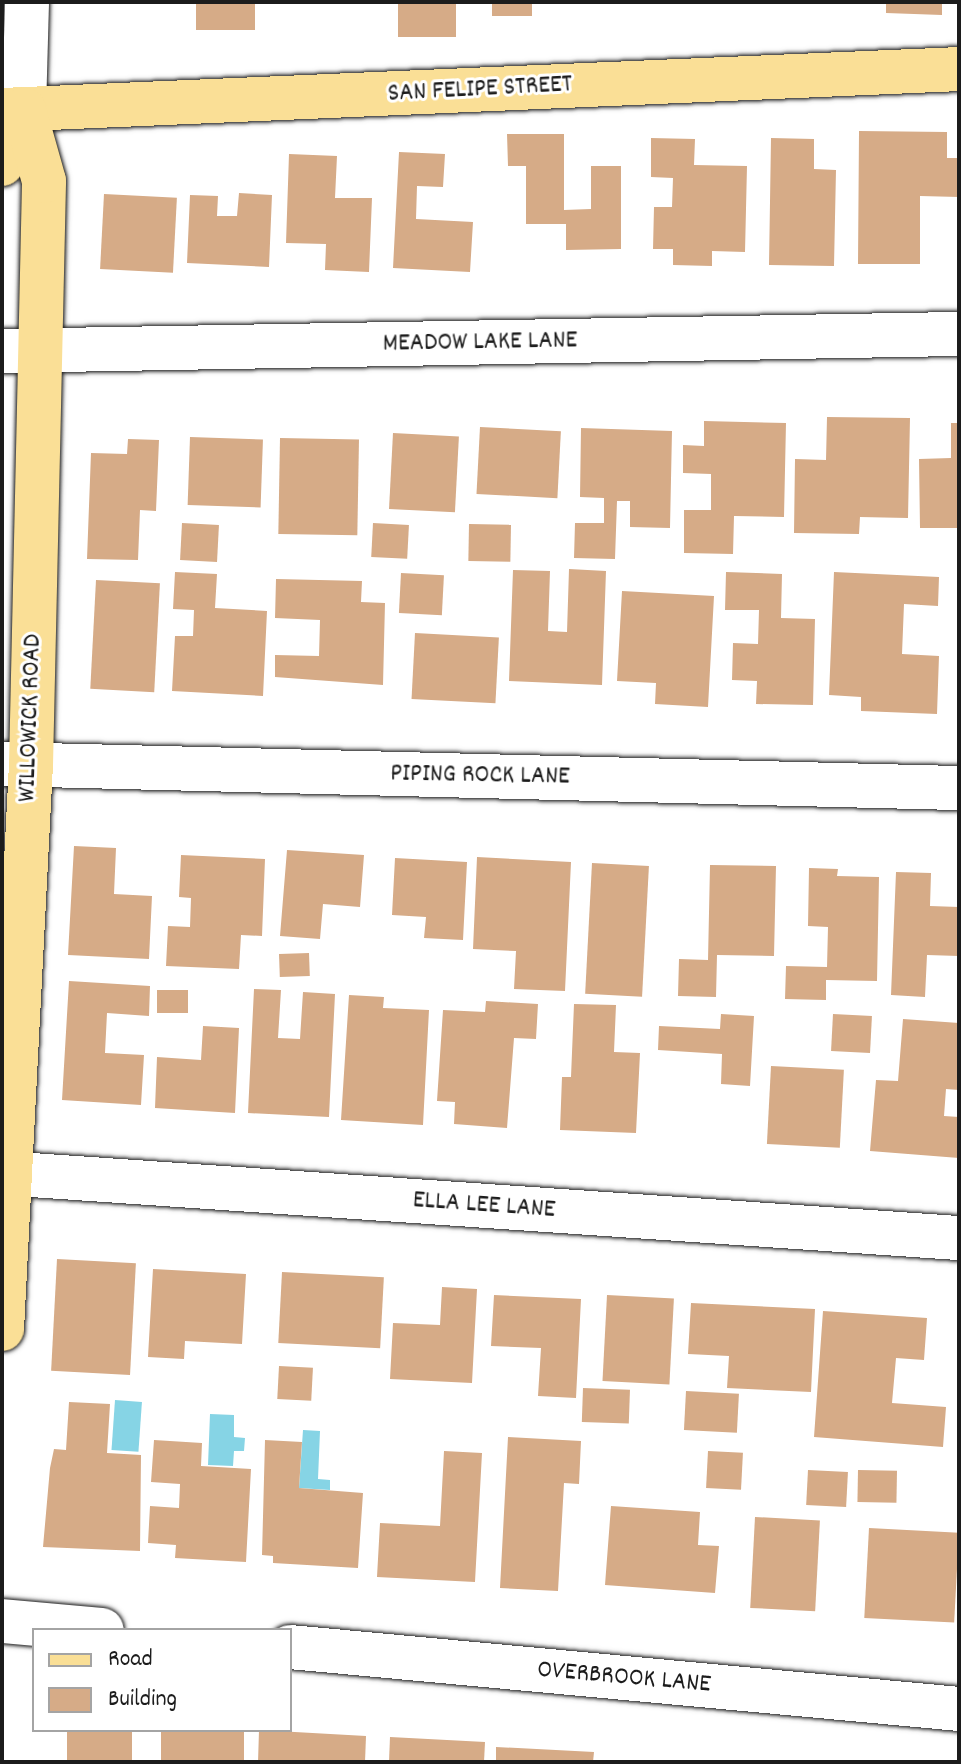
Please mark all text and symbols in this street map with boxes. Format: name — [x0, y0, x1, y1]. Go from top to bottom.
street label: SAN FELIPE STREET — [387, 70, 573, 110]
street label: MEADOW LAKE LANE — [382, 326, 578, 360]
street label: WILLOWICK ROAD — [12, 633, 50, 803]
street label: PIPING ROCK LANE — [390, 759, 570, 793]
street label: ELLA LEE LANE — [412, 1185, 556, 1227]
legend — [32, 1628, 292, 1732]
text: Road — [108, 1643, 153, 1677]
street label: OVERBROOK LANE — [536, 1655, 712, 1701]
text: Building — [108, 1683, 177, 1717]

